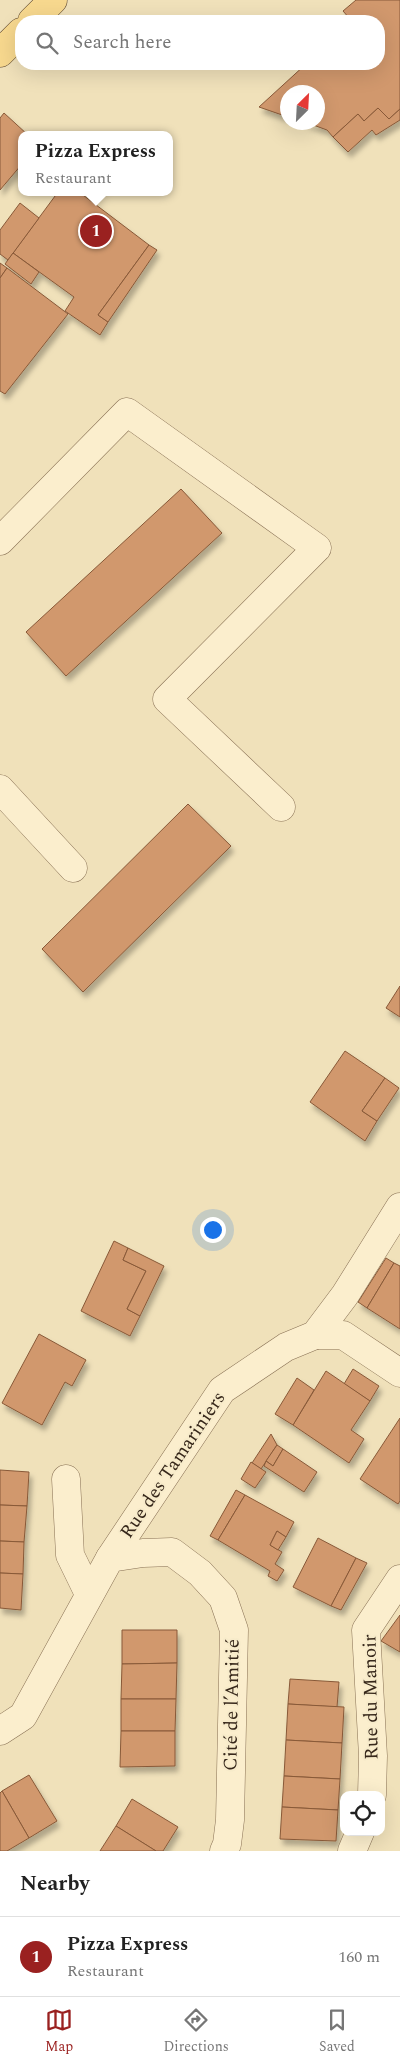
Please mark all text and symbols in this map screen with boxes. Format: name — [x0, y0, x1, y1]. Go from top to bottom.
search box — [15, 15, 385, 70]
text: Search here — [73, 28, 172, 57]
icon: search — [33, 29, 61, 57]
north arrow — [280, 85, 325, 130]
popup — [18, 131, 173, 196]
text: Pizza Express — [35, 137, 156, 166]
text: Restaurant — [35, 166, 112, 190]
pin: 1 — [80, 212, 112, 250]
your location — [200, 1217, 226, 1243]
street label: Rue des Tamariniers — [113, 1386, 233, 1544]
street label: Rue du Manoir — [355, 1634, 387, 1760]
street label: Cité de l’Amitié — [216, 1639, 248, 1771]
map controls — [340, 1791, 385, 1836]
button: locate — [340, 1791, 385, 1836]
text: Nearby — [20, 1868, 90, 1900]
text: Pizza Express — [67, 1930, 188, 1959]
text: 1 — [32, 1945, 40, 1969]
text: 160 m — [338, 1945, 380, 1969]
text: Restaurant — [67, 1959, 144, 1983]
tab: Map — [45, 2006, 73, 2057]
tab: Directions — [163, 2006, 229, 2057]
tab: Saved — [319, 2006, 355, 2057]

